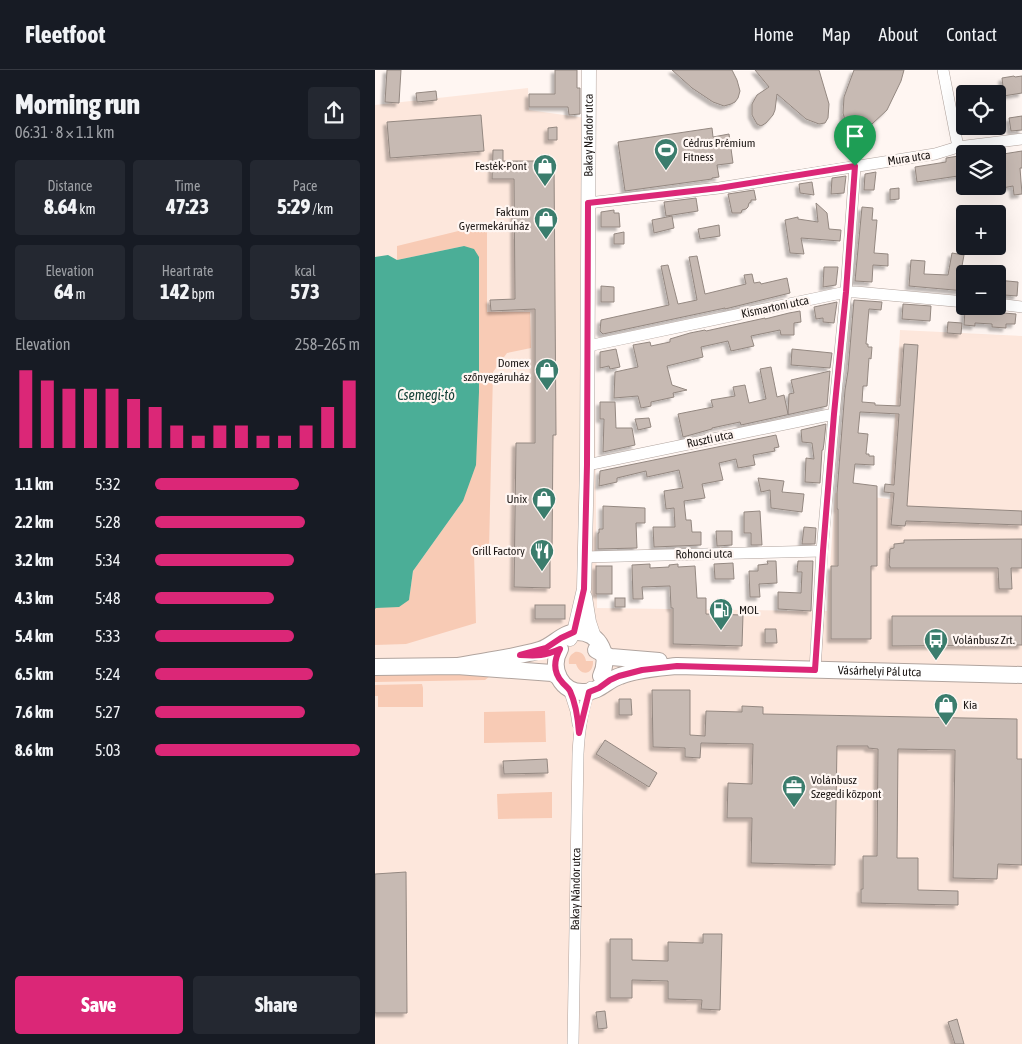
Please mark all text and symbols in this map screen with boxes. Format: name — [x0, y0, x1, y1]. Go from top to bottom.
text: Fleetfoot — [25, 21, 105, 48]
text: Home — [754, 24, 794, 45]
text: Map — [822, 24, 851, 45]
text: About — [879, 24, 918, 45]
text: Contact — [946, 24, 997, 45]
map controls — [956, 85, 1006, 315]
button: locate — [956, 85, 1006, 135]
button: share — [308, 87, 360, 139]
text: Morning run — [15, 88, 140, 120]
street label: Bakay Nándor utca — [581, 94, 596, 177]
pin — [834, 115, 876, 166]
icon: arrive — [841, 122, 869, 150]
text: 06:31 · 8 × 1.1 km — [15, 123, 115, 141]
place label: Cédrus Prémium Fitness — [683, 136, 755, 164]
sports icon: Cédrus Prémium Fitness — [653, 137, 679, 171]
button: layers — [956, 145, 1006, 195]
street label: Mura utca — [886, 148, 932, 168]
shop icon: Festék-Pont — [532, 153, 558, 187]
place label: Festék-Pont — [475, 159, 528, 173]
text: Distance — [47, 178, 92, 194]
text: Time — [175, 178, 200, 194]
text: Pace — [293, 178, 317, 194]
text: 8.64 — [44, 194, 77, 218]
text: 47:23 — [166, 194, 209, 218]
text: 5:29 — [277, 194, 310, 218]
text: km — [77, 201, 96, 217]
text: /km — [310, 201, 333, 217]
place label: Faktum Gyermekáruház — [459, 205, 530, 233]
button: + — [956, 205, 1006, 255]
shop icon: Faktum Gyermekáruház — [533, 206, 559, 240]
text: Elevation — [46, 263, 94, 279]
text: Heart rate — [162, 263, 213, 279]
text: kcal — [295, 263, 316, 279]
button: − — [956, 265, 1006, 315]
text: 64 — [54, 279, 74, 303]
text: 142 — [160, 279, 190, 303]
text: 573 — [290, 279, 320, 303]
text: m — [74, 286, 86, 302]
text: bpm — [190, 286, 215, 302]
street label: Kismartoni utca — [740, 293, 810, 321]
text: Elevation — [15, 335, 70, 353]
text: 258–265 m — [295, 335, 360, 353]
place label: Domex szőnyegáruház — [463, 356, 530, 384]
shop icon: Domex szőnyegáruház — [534, 357, 560, 391]
water label: Csemegi-tó — [397, 387, 455, 403]
street label: Ruszti utca — [685, 427, 735, 451]
text: 1.1 km — [15, 475, 54, 493]
text: 5:32 — [95, 475, 120, 493]
shop icon: Unix — [531, 486, 557, 520]
place label: Unix — [506, 492, 527, 506]
text: 2.2 km — [15, 513, 54, 531]
text: 5:28 — [95, 513, 120, 531]
restaurant icon: Grill Factory — [529, 538, 555, 572]
place label: Grill Factory — [472, 544, 525, 558]
street label: Rohonci utca — [675, 547, 733, 561]
text: 3.2 km — [15, 551, 54, 569]
text: 5:34 — [95, 551, 120, 569]
text: 4.3 km — [15, 589, 54, 607]
text: 5:48 — [95, 589, 120, 607]
fuel station icon: MOL — [708, 597, 734, 631]
place label: MOL — [739, 603, 759, 617]
text: 5.4 km — [15, 627, 54, 645]
text: 5:33 — [95, 627, 120, 645]
bus stop icon: Volánbusz Zrt. — [923, 627, 949, 661]
place label: Volánbusz Zrt. — [953, 633, 1015, 647]
street label: Vásárhelyi Pál utca — [838, 663, 922, 679]
text: 6.5 km — [15, 665, 54, 683]
text: 5:24 — [95, 665, 120, 683]
shop icon: Kia — [933, 692, 959, 726]
place label: Kia — [963, 698, 977, 712]
text: 7.6 km — [15, 703, 54, 721]
text: 5:27 — [95, 703, 120, 721]
text: 8.6 km — [15, 741, 54, 759]
text: 5:03 — [95, 741, 121, 759]
place label: Volánbusz Szegedi központ — [811, 773, 882, 801]
office icon: Volánbusz Szegedi központ — [781, 774, 807, 808]
street label: Bakay Nándor utca — [568, 847, 583, 931]
button: Save — [15, 976, 183, 1034]
button: Share — [193, 976, 360, 1034]

